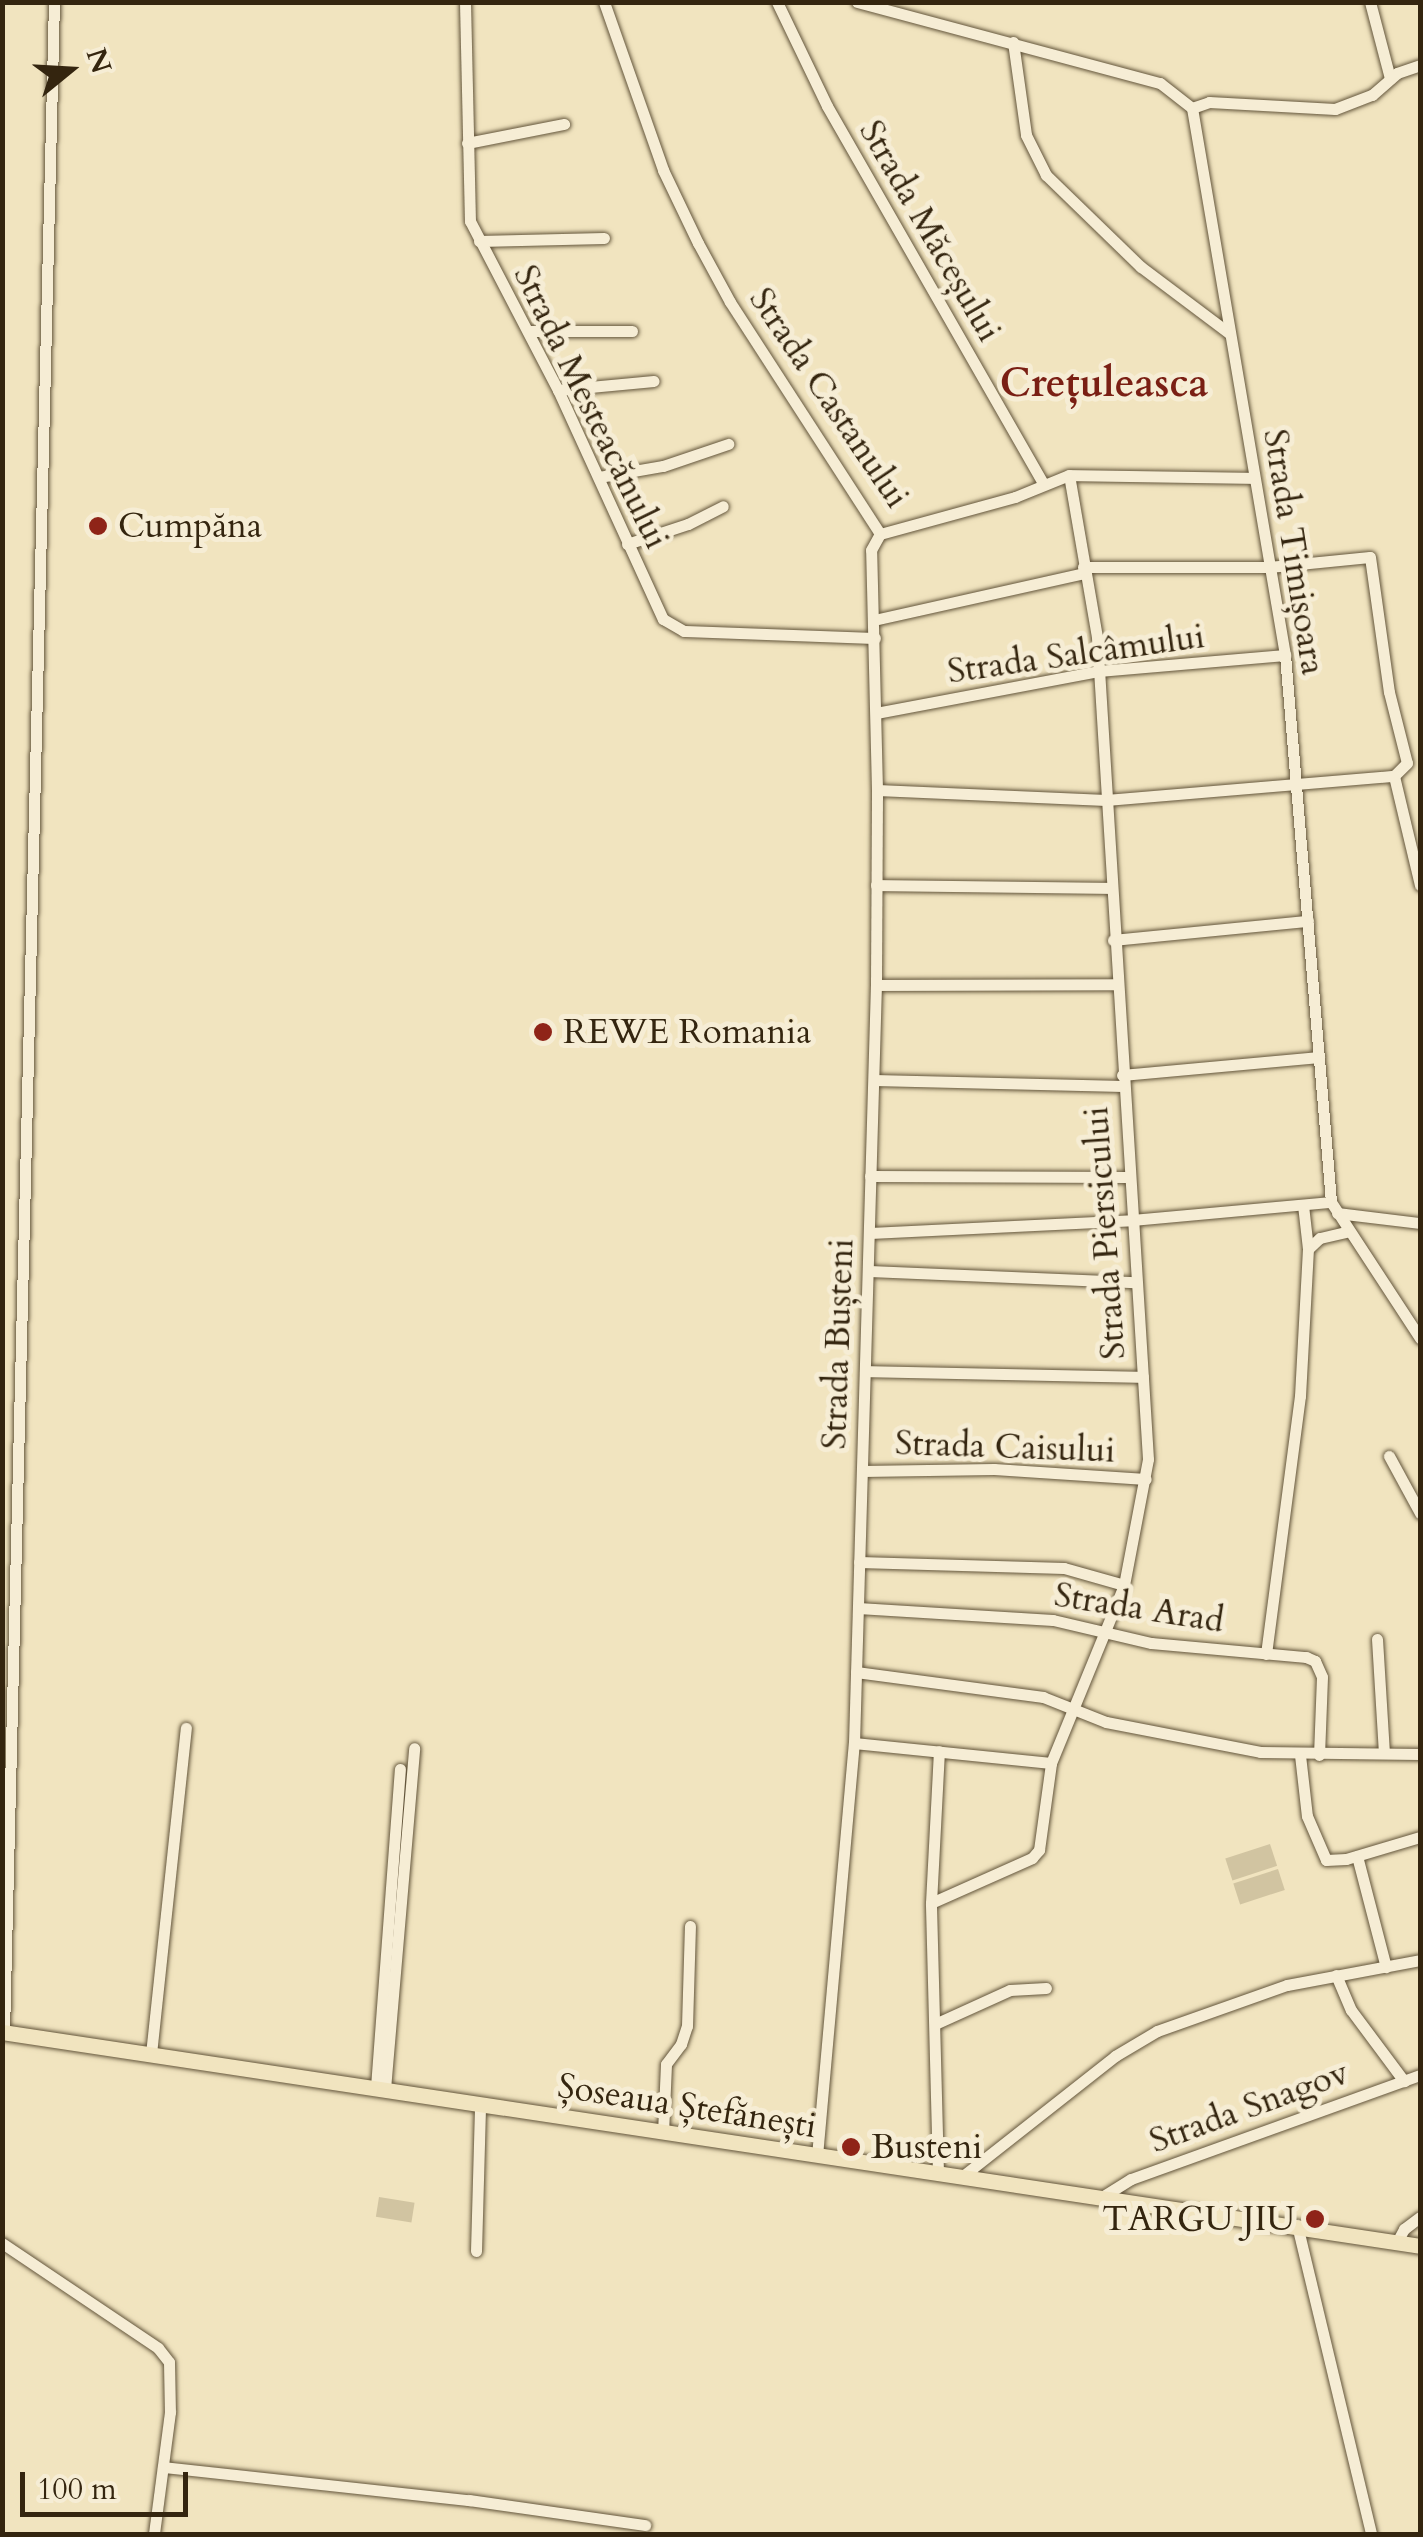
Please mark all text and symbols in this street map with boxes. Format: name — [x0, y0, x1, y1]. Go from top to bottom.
north arrow — [20, 20, 120, 120]
text: N — [77, 43, 120, 78]
street label: Strada Măceșului — [850, 113, 1010, 349]
street label: Strada Mesteacănului — [504, 258, 678, 556]
street label: Strada Castanului — [740, 280, 918, 516]
district label: Crețuleasca — [1000, 360, 1208, 408]
street label: Strada Timișoara — [1254, 426, 1334, 678]
place label: Cumpăna — [118, 505, 262, 547]
marker: Cumpăna — [87, 515, 109, 537]
street label: Strada Salcâmului — [945, 615, 1207, 693]
place label: REWE Romania — [563, 1011, 811, 1053]
marker: REWE Romania — [532, 1021, 554, 1043]
street label: Strada Piersicului — [1075, 1105, 1135, 1361]
street label: Strada Bușteni — [813, 1238, 863, 1450]
street label: Strada Caisului — [894, 1422, 1116, 1472]
street label: Strada Arad — [1051, 1574, 1227, 1642]
street label: Strada Snagov — [1144, 2052, 1354, 2162]
street label: Șoseaua Ștefănești — [555, 2065, 819, 2147]
place label: Busteni — [871, 2126, 982, 2168]
marker: Busteni — [840, 2136, 862, 2158]
place label: TARGU JIU — [1102, 2198, 1295, 2240]
marker: TARGU JIU — [1304, 2208, 1326, 2230]
scale bar — [25, 2452, 192, 2514]
text: 100 m — [37, 2469, 117, 2510]

